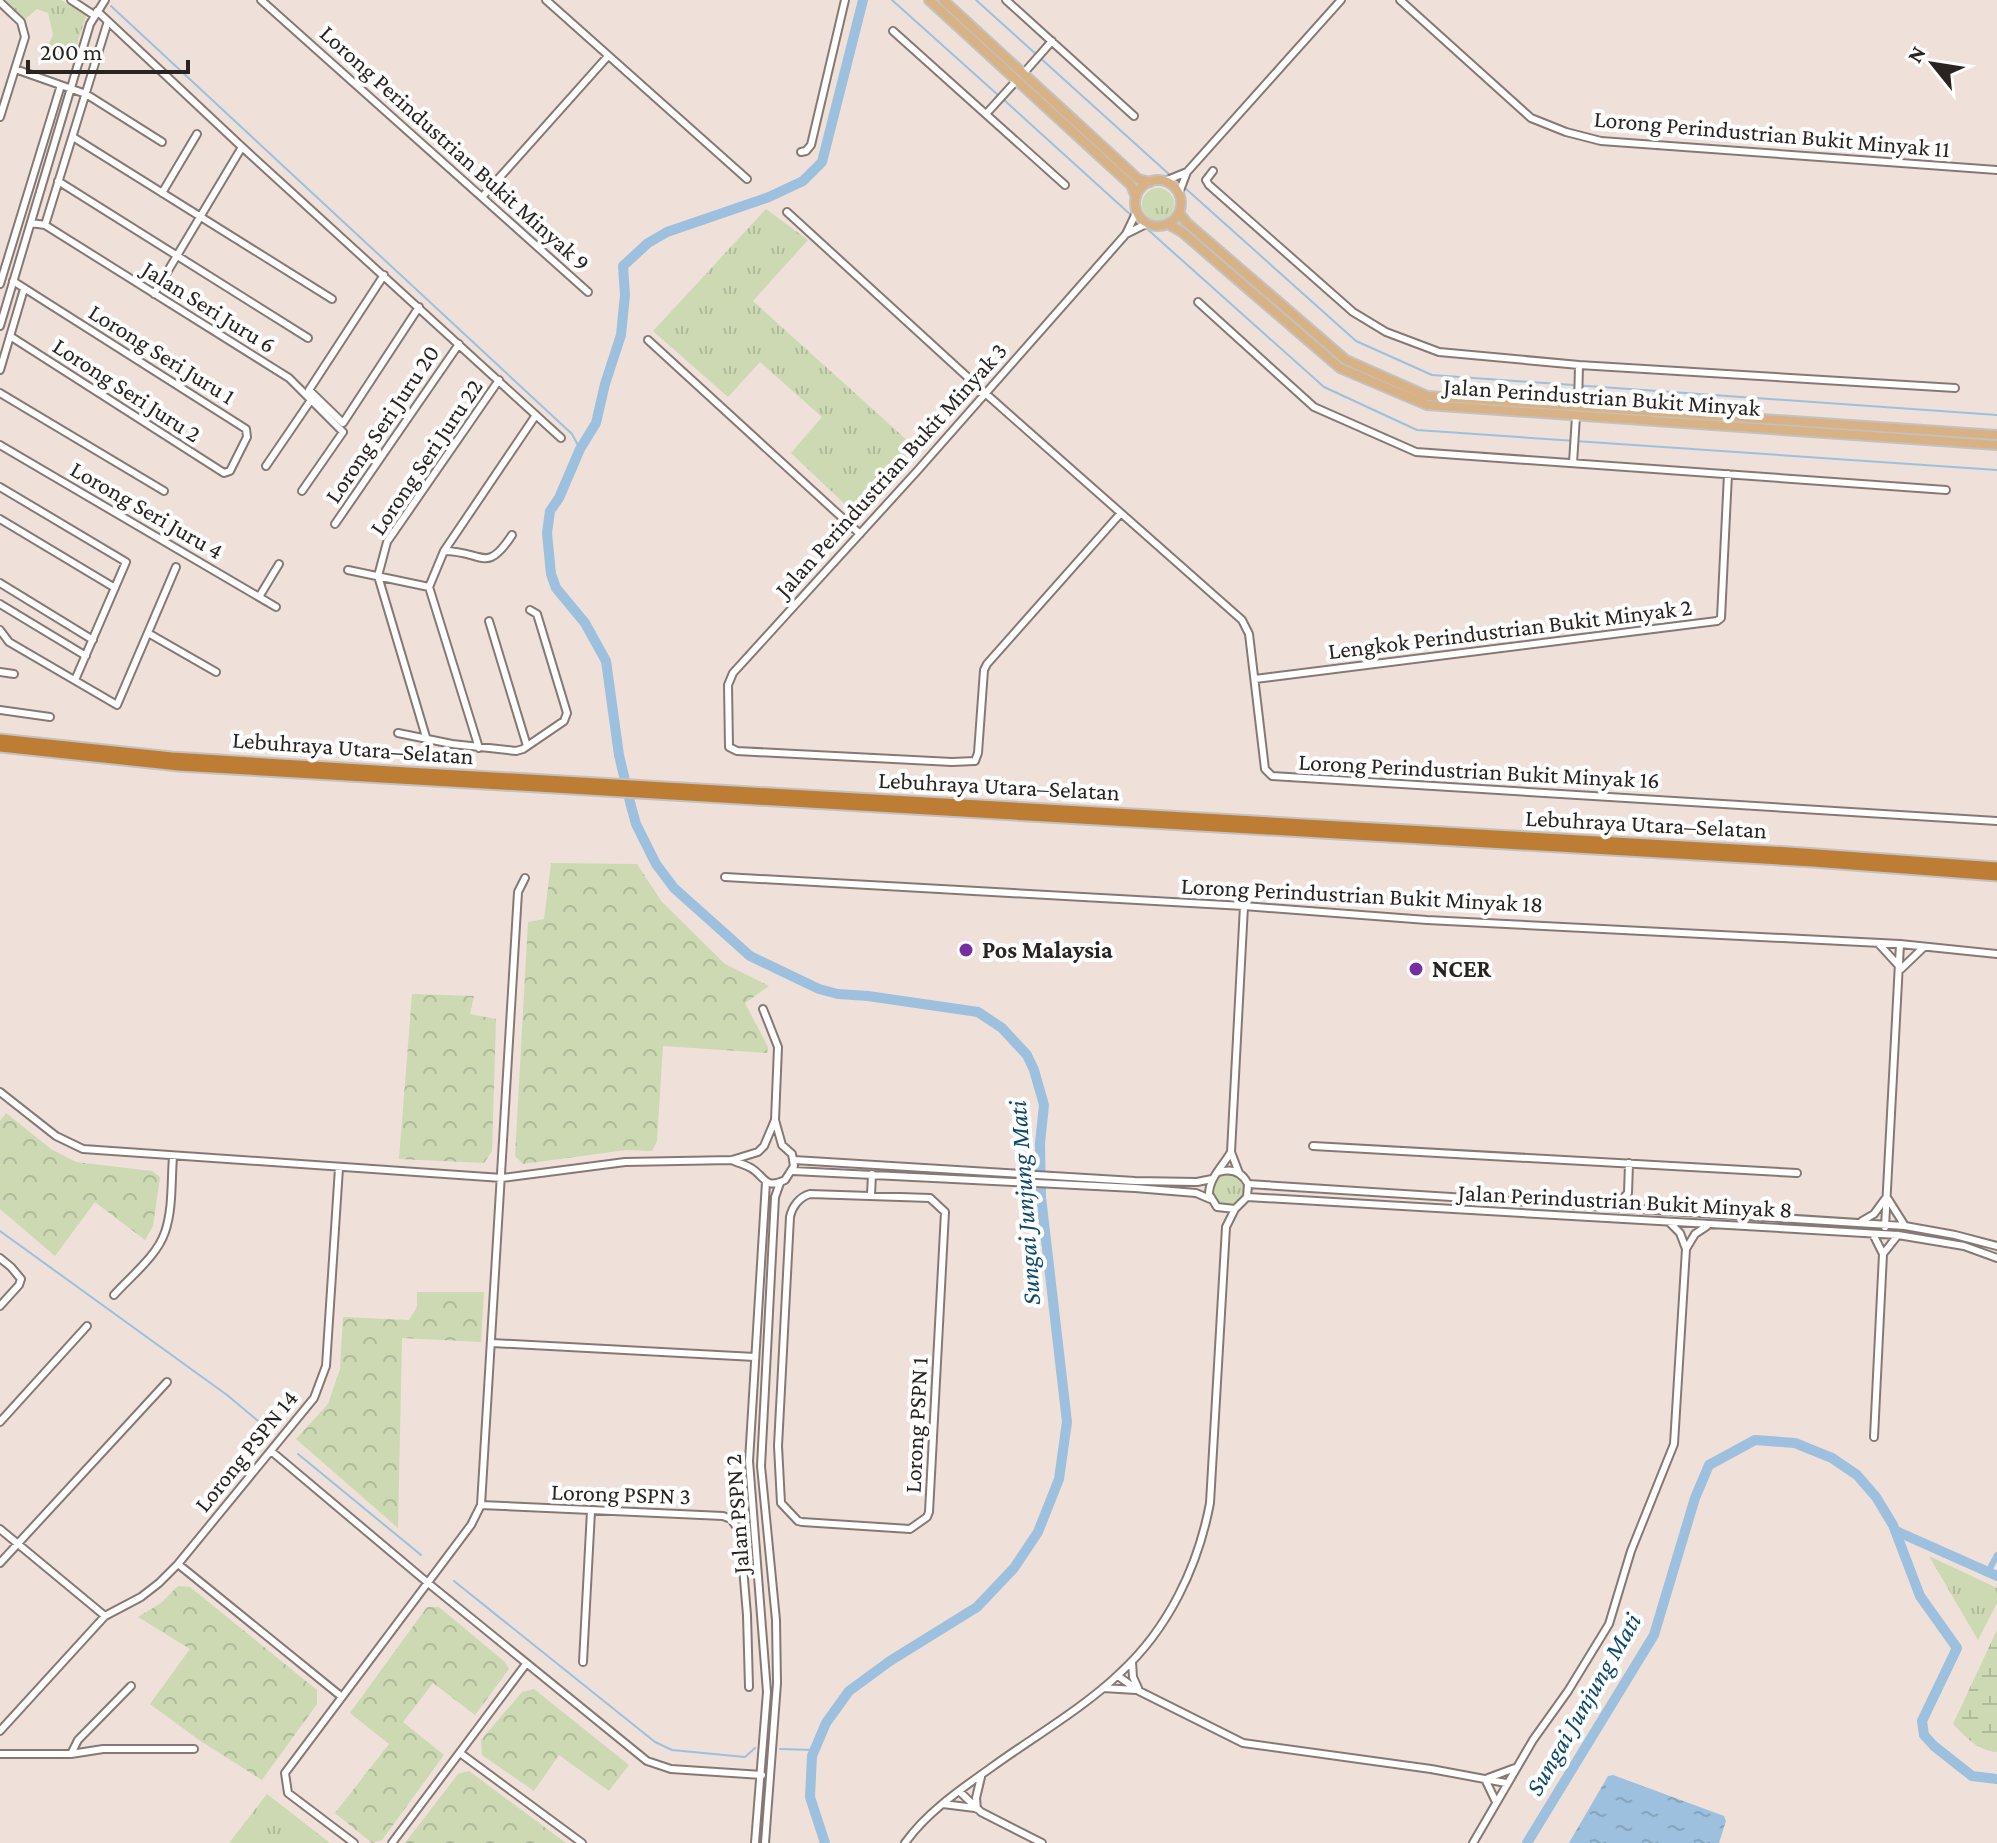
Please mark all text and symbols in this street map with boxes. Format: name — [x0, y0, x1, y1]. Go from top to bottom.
street label: Lorong Perindustrian Bukit Minyak 9 — [315, 19, 596, 276]
scale bar — [28, 24, 188, 74]
north arrow — [1893, 24, 1973, 104]
text: 200 m — [40, 38, 102, 65]
text: N — [1902, 42, 1931, 67]
street label: Lorong Perindustrian Bukit Minyak 11 — [1593, 104, 1951, 163]
street label: Jalan Seri Juru 6 — [136, 254, 281, 358]
street label: Lorong Seri Juru 1 — [84, 298, 240, 409]
street label: Lorong Seri Juru 2 — [48, 332, 206, 447]
street label: Jalan Perindustrian Bukit Minyak 3 — [768, 337, 1012, 604]
street label: Lorong Seri Juru 20 — [319, 340, 444, 508]
street label: Jalan Perindustrian Bukit Minyak — [1441, 372, 1762, 421]
street label: Lorong Seri Juru 22 — [363, 374, 488, 540]
street label: Lorong Seri Juru 4 — [66, 455, 228, 564]
street label: Lengkok Perindustrian Bukit Minyak 2 — [1326, 593, 1693, 664]
street label: Lebuhraya Utara–Selatan — [231, 726, 475, 769]
street label: Lorong Perindustrian Bukit Minyak 16 — [1298, 748, 1660, 793]
street label: Lebuhraya Utara–Selatan — [877, 766, 1121, 805]
street label: Lebuhraya Utara–Selatan — [1524, 804, 1768, 843]
street label: Lorong Perindustrian Bukit Minyak 18 — [1180, 872, 1544, 917]
place label: Pos Malaysia — [982, 936, 1113, 963]
marker: Pos Malaysia — [957, 941, 975, 959]
place label: NCER — [1432, 955, 1492, 982]
marker: NCER — [1407, 960, 1425, 978]
water label: Sungai Junjung Mati — [1003, 1100, 1046, 1306]
street label: Jalan Perindustrian Bukit Minyak 8 — [1455, 1178, 1793, 1223]
street label: Lorong PSPN 1 — [898, 1356, 933, 1494]
street label: Lorong PSPN 14 — [188, 1384, 303, 1517]
street label: Jalan PSPN 2 — [719, 1453, 754, 1577]
street label: Lorong PSPN 3 — [551, 1478, 691, 1509]
water label: Sungai Junjung Mati — [1520, 1608, 1647, 1800]

